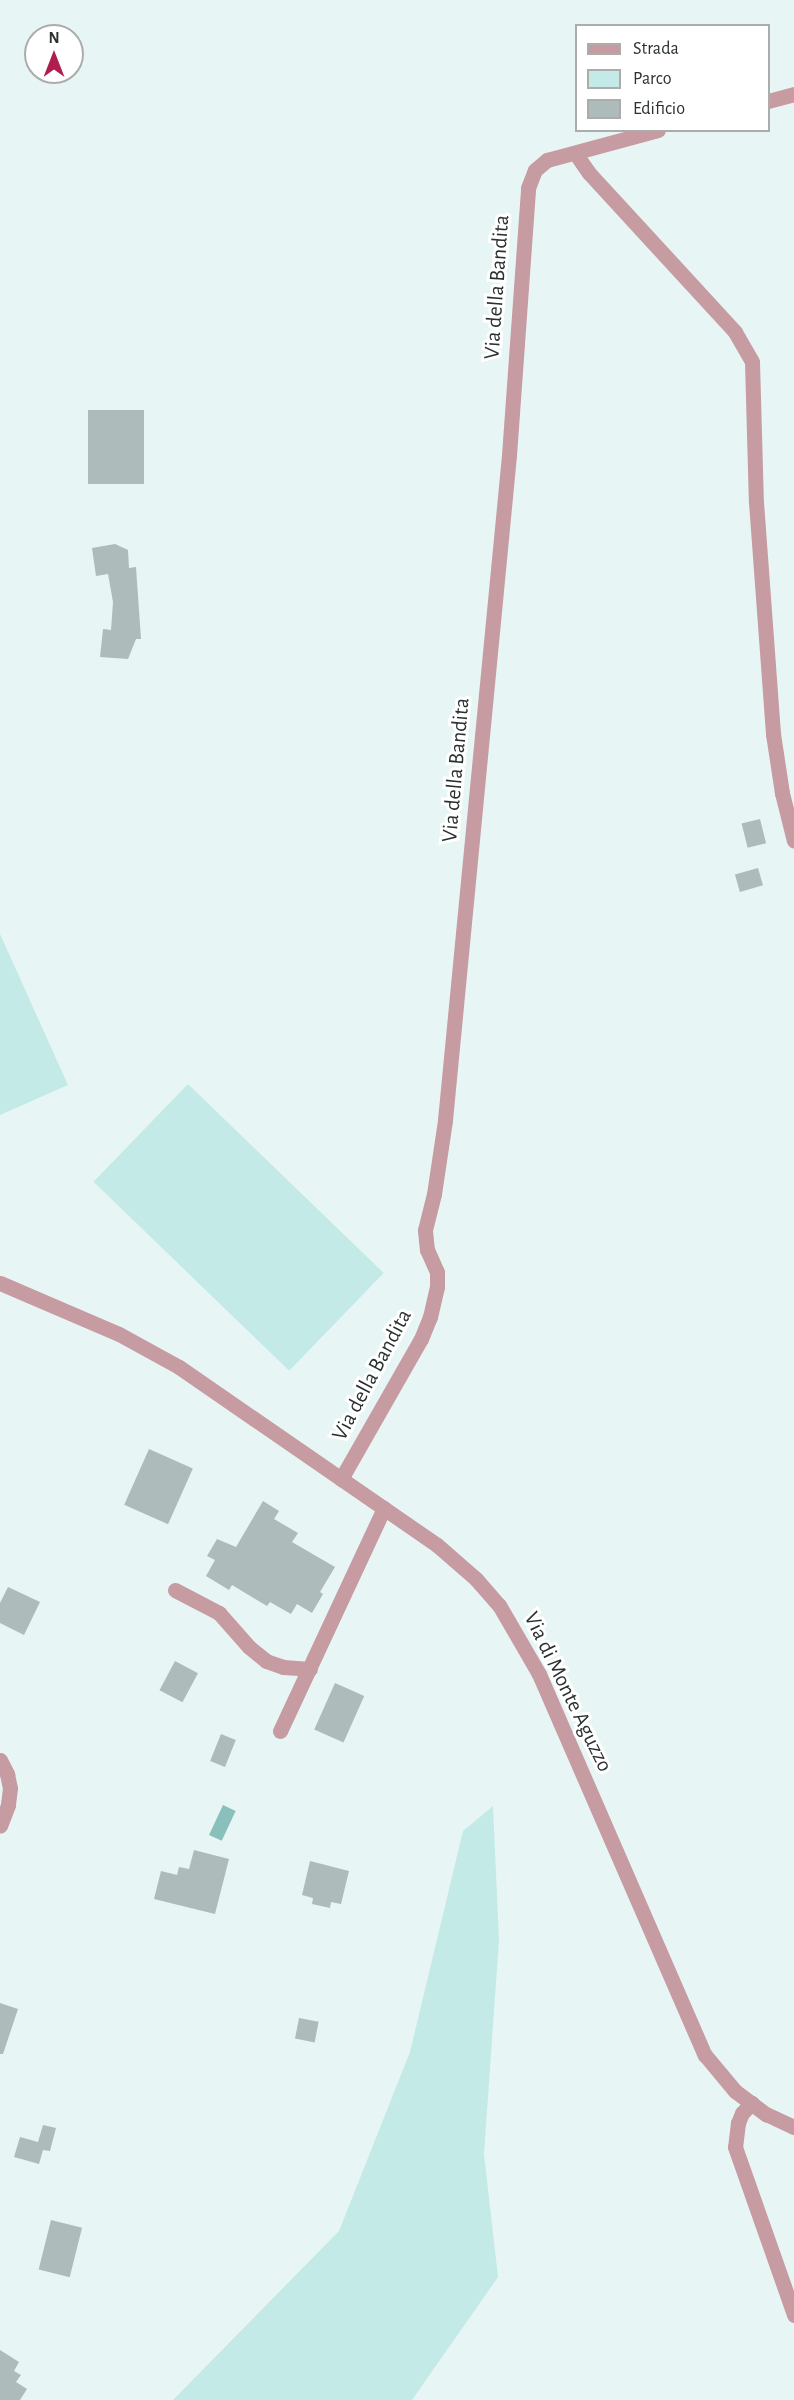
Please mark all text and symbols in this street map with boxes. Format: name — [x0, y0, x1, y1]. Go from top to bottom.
north arrow — [24, 24, 84, 84]
legend — [575, 24, 770, 132]
text: N — [48, 30, 60, 46]
text: Strada — [633, 40, 679, 58]
text: Parco — [633, 70, 672, 88]
text: Edificio — [633, 100, 685, 118]
street label: Via della Bandita — [479, 214, 515, 360]
street label: Via della Bandita — [437, 697, 475, 843]
street label: Via della Bandita — [326, 1305, 418, 1445]
street label: Via di Monte Aguzzo — [518, 1608, 618, 1776]

